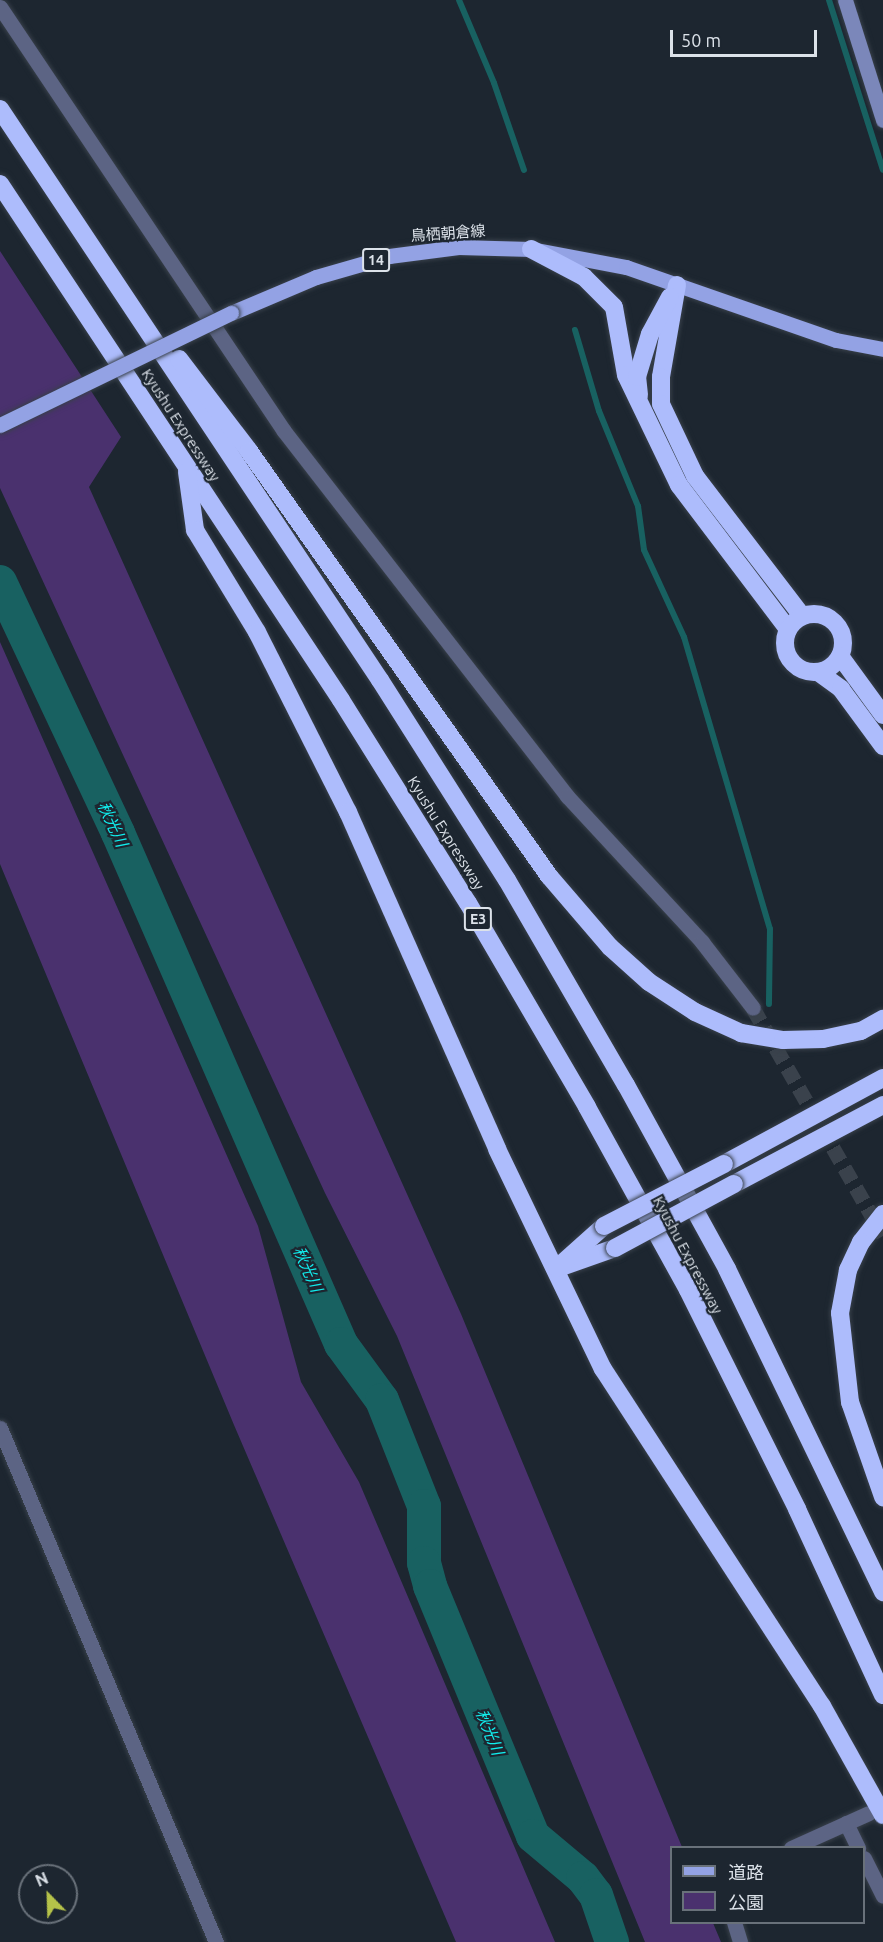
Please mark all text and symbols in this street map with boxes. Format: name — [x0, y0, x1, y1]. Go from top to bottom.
scale bar — [673, 18, 820, 56]
text: 50 m — [681, 30, 721, 50]
street label: 鳥栖朝倉線 — [410, 221, 486, 245]
road number: 14 — [361, 249, 391, 271]
street label: Kyushu Expressway — [138, 365, 224, 485]
street label: Kyushu Expressway — [404, 773, 488, 893]
water label: 秋光川 — [94, 798, 132, 850]
road number: E3 — [463, 908, 493, 930]
street label: Kyushu Expressway — [649, 1193, 727, 1317]
water label: 秋光川 — [289, 1243, 327, 1295]
water label: 秋光川 — [472, 1706, 508, 1758]
legend — [670, 1846, 865, 1924]
text: 道路 — [728, 1862, 764, 1882]
north arrow — [18, 1864, 78, 1924]
text: N — [33, 1869, 51, 1890]
text: 公園 — [728, 1892, 764, 1912]

